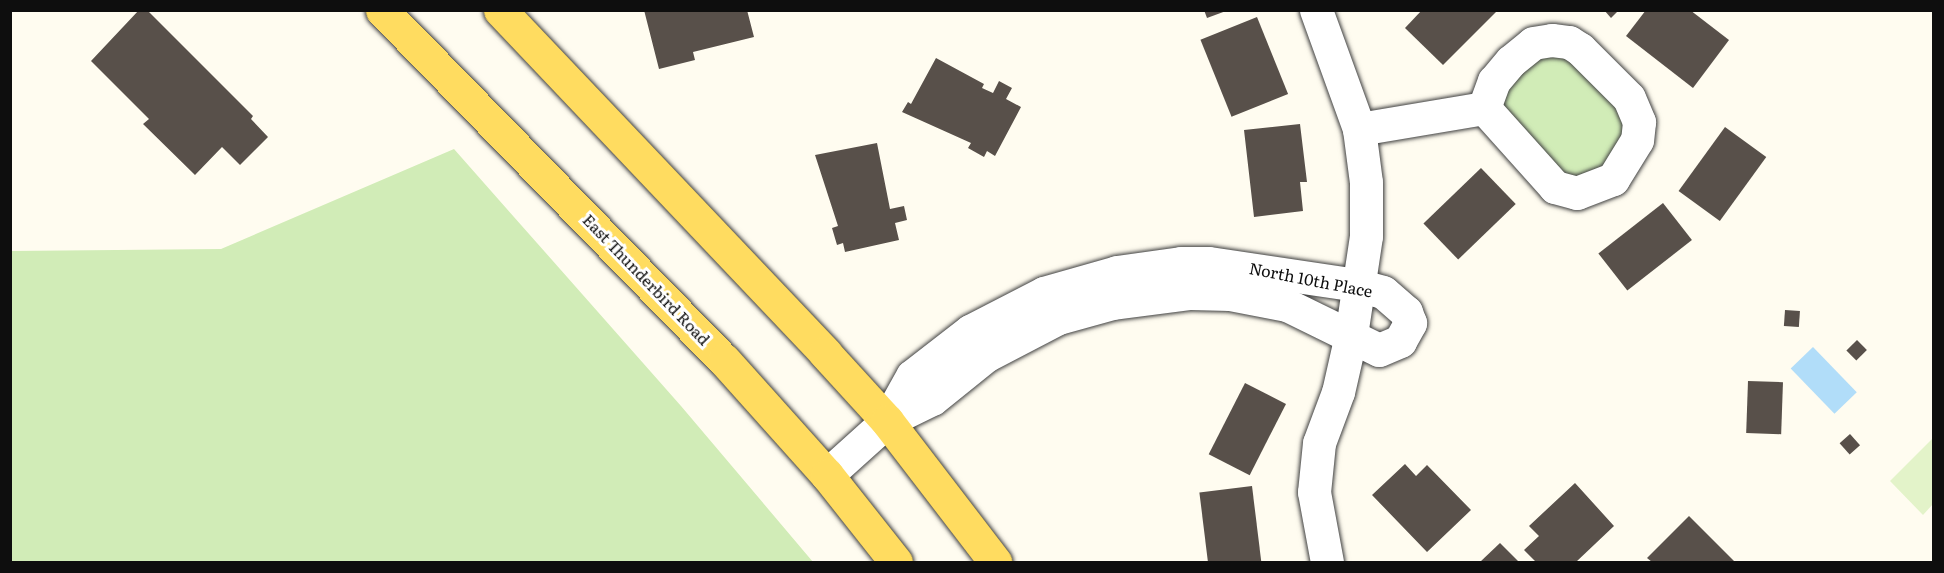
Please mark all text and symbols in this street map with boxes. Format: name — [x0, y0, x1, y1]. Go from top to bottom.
street label: East Thunderbird Road — [579, 210, 715, 348]
street label: North 10th Place — [1248, 258, 1374, 300]

